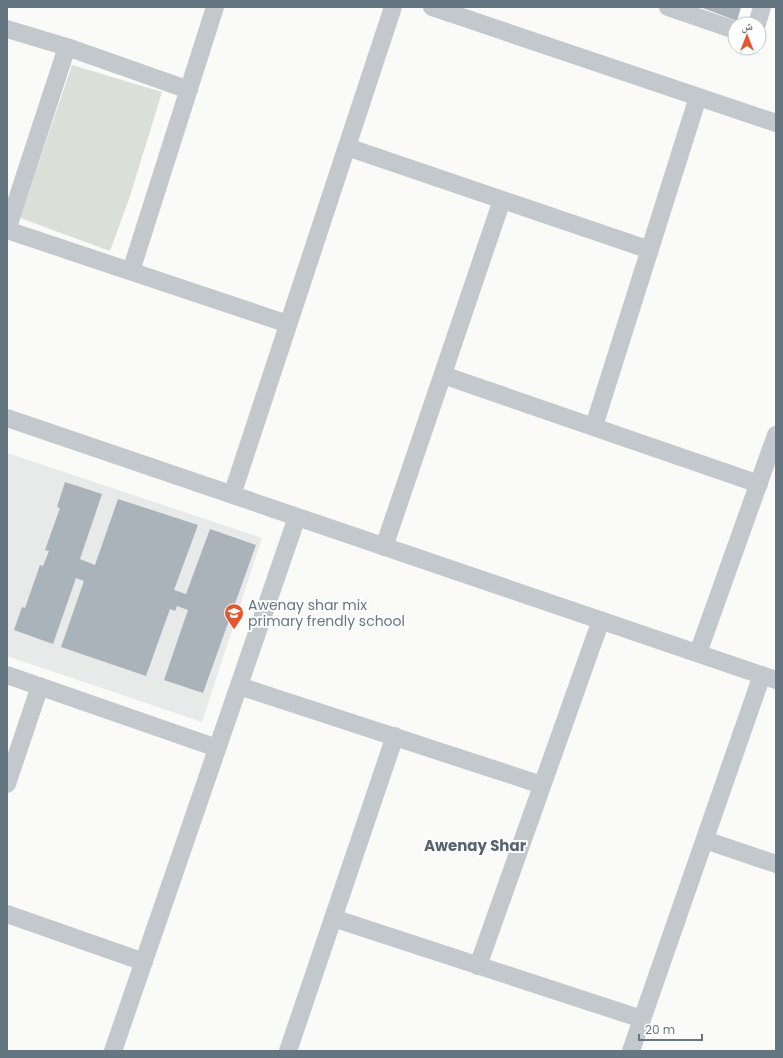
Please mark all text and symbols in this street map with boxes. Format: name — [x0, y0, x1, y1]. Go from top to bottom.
north arrow — [727, 16, 767, 56]
text: ش — [741, 18, 753, 34]
place label: Awenay shar mix primary frendly school — [248, 595, 405, 631]
school or university icon: Awenay shar mix primary frendly school — [223, 602, 245, 630]
district label: Awenay Shar — [424, 835, 527, 856]
scale bar — [639, 1016, 702, 1042]
text: 20 m — [645, 1021, 675, 1038]

